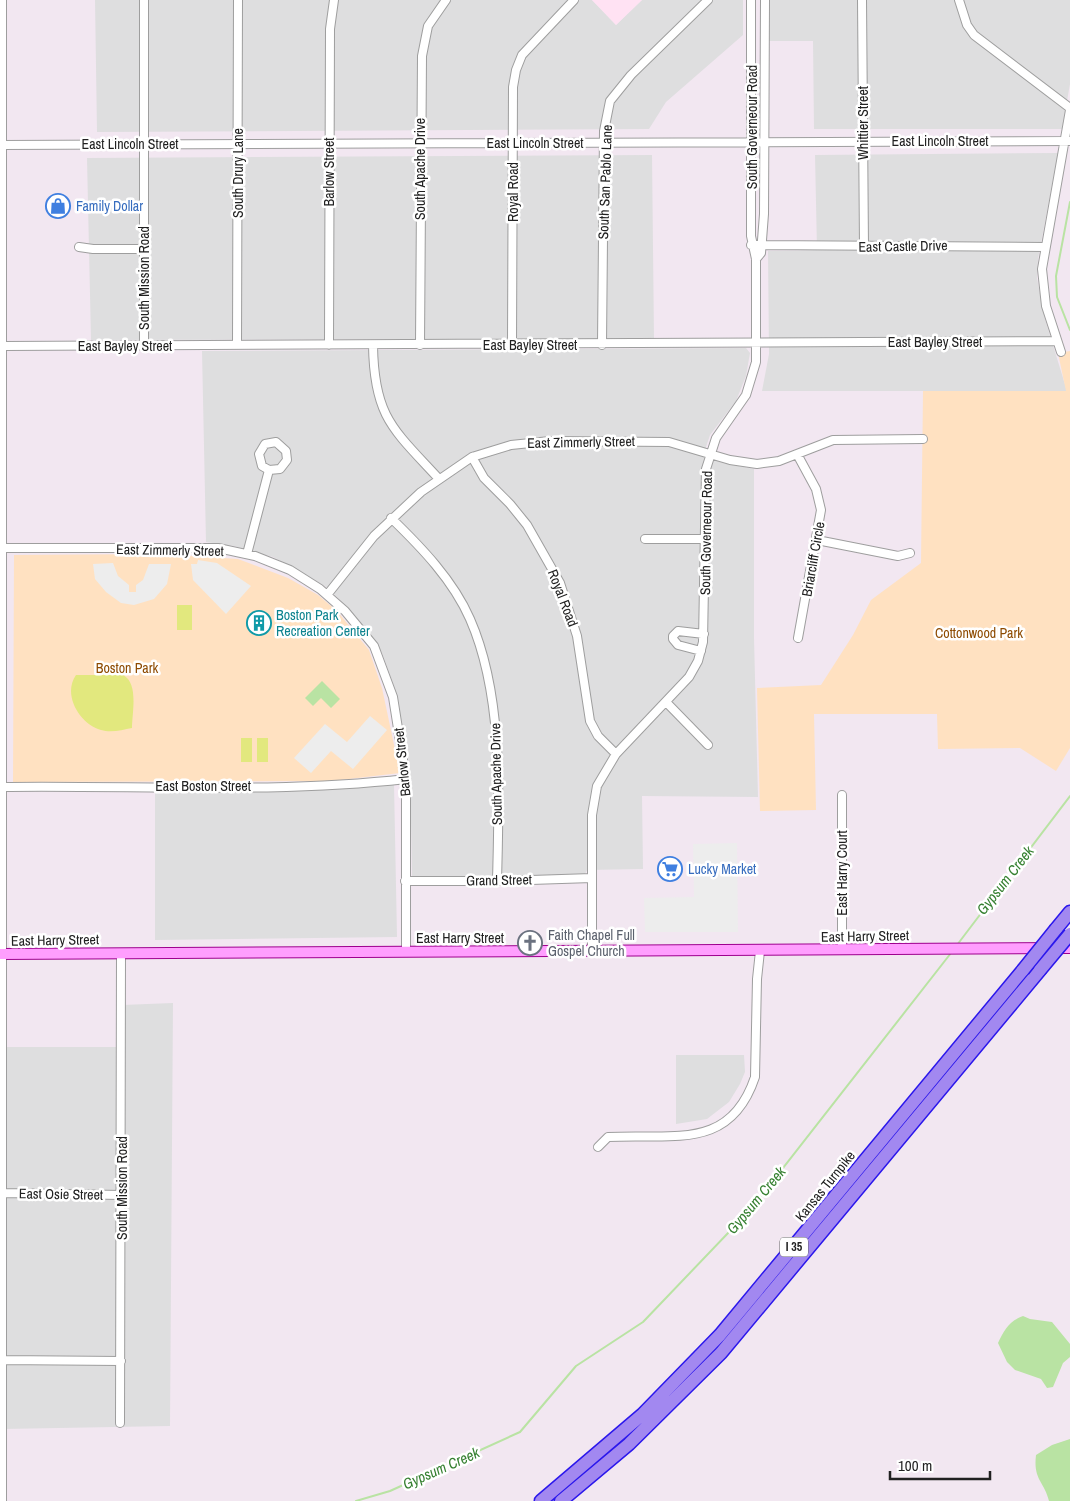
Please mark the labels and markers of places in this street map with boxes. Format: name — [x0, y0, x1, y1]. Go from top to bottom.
shop icon: Family Dollar — [45, 193, 71, 219]
place label: Family Dollar — [76, 197, 143, 215]
place label: Boston Park Recreation Center — [276, 606, 370, 640]
building icon: Boston Park Recreation Center — [246, 610, 272, 636]
supermarket icon: Lucky Market — [657, 856, 683, 882]
place label: Lucky Market — [688, 860, 756, 878]
place label: Faith Chapel Full Gospel Church — [548, 926, 635, 960]
church icon: Faith Chapel Full Gospel Church — [517, 930, 543, 956]

